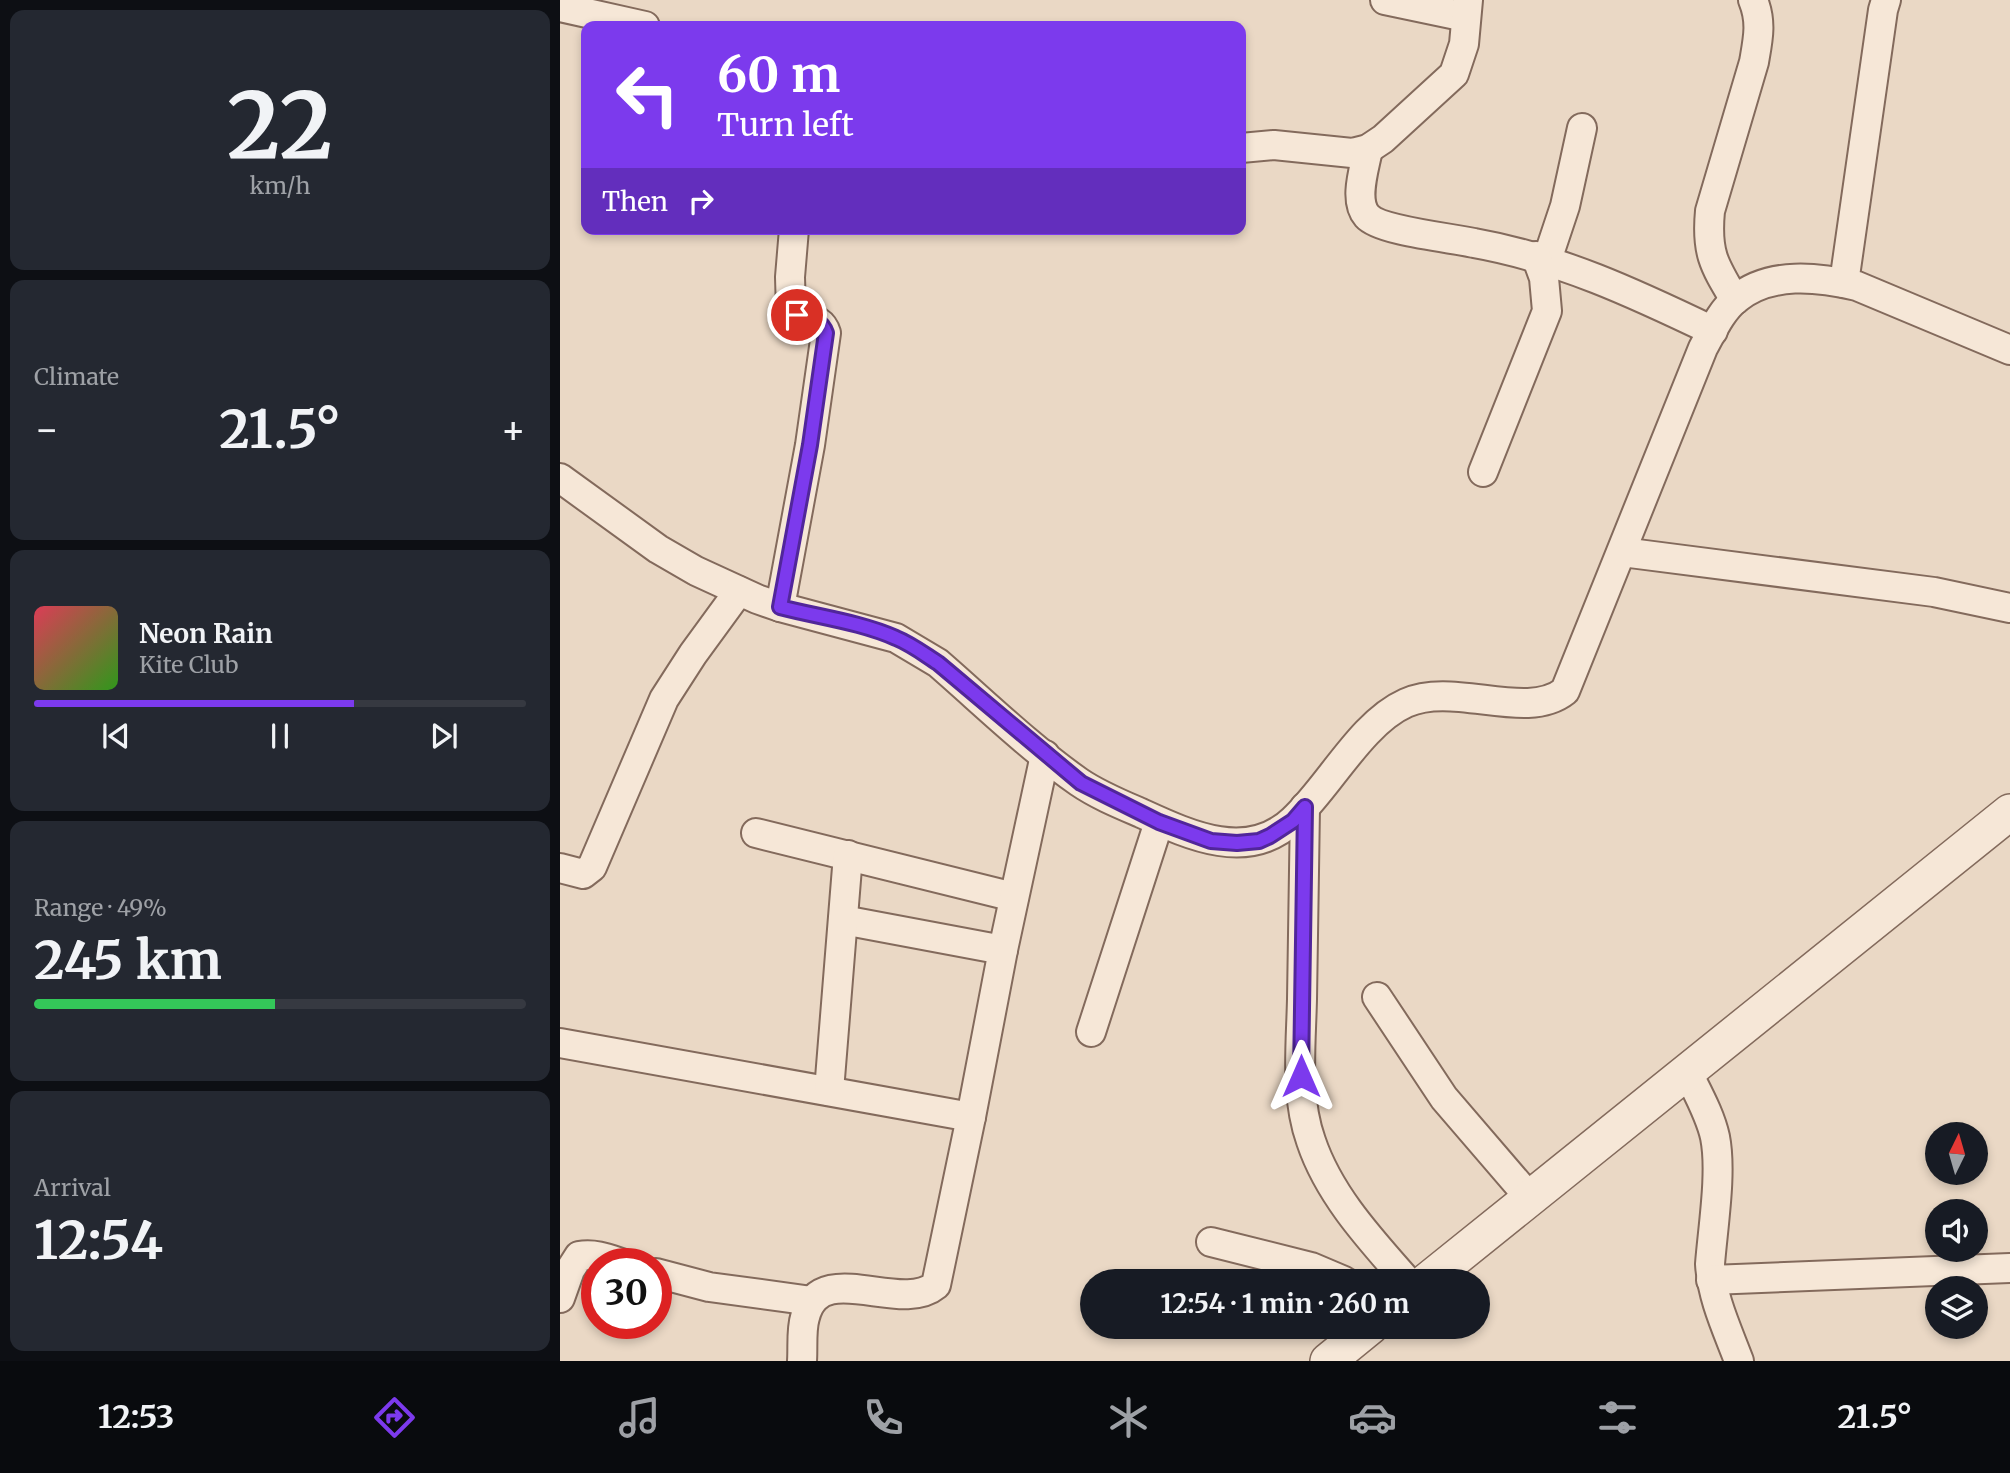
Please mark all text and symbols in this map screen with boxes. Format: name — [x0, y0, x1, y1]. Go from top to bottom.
text: 60 m — [717, 44, 840, 105]
icon: left — [602, 49, 693, 140]
text: 22 — [227, 68, 333, 183]
text: Turn left — [717, 105, 854, 145]
text: km/h — [250, 171, 310, 200]
icon: right — [682, 182, 720, 220]
text: Then — [602, 185, 668, 218]
pin — [767, 285, 827, 345]
icon: arrive — [778, 296, 816, 334]
text: Climate — [34, 362, 119, 391]
text: 21.5° — [219, 397, 341, 462]
text: − — [34, 406, 59, 453]
text: + — [501, 406, 526, 453]
text: Neon Rain — [139, 617, 273, 650]
text: Kite Club — [139, 650, 238, 679]
icon: previous — [97, 717, 135, 755]
icon: pause — [261, 717, 299, 755]
icon: next — [425, 717, 463, 755]
text: Range · 49% — [34, 893, 167, 922]
text: 245 km — [34, 928, 222, 993]
position arrow — [1264, 1039, 1338, 1113]
north arrow — [1925, 1122, 1988, 1185]
map controls — [1925, 1122, 1988, 1339]
text: Arrival — [34, 1173, 111, 1202]
button: sound — [1925, 1199, 1988, 1262]
text: 12:54 — [34, 1208, 163, 1273]
speed limit sign: 30 — [581, 1248, 672, 1339]
button: layers — [1925, 1276, 1988, 1339]
text: 12:54 · 1 min · 260 m — [1161, 1287, 1409, 1320]
icon: directions — [370, 1393, 419, 1442]
icon: music — [615, 1393, 664, 1442]
icon: phone — [859, 1393, 908, 1442]
icon: climate — [1104, 1393, 1153, 1442]
icon: car — [1348, 1393, 1397, 1442]
icon: filters — [1593, 1393, 1642, 1442]
text: 12:53 — [98, 1397, 174, 1437]
text: 21.5° — [1838, 1397, 1912, 1437]

